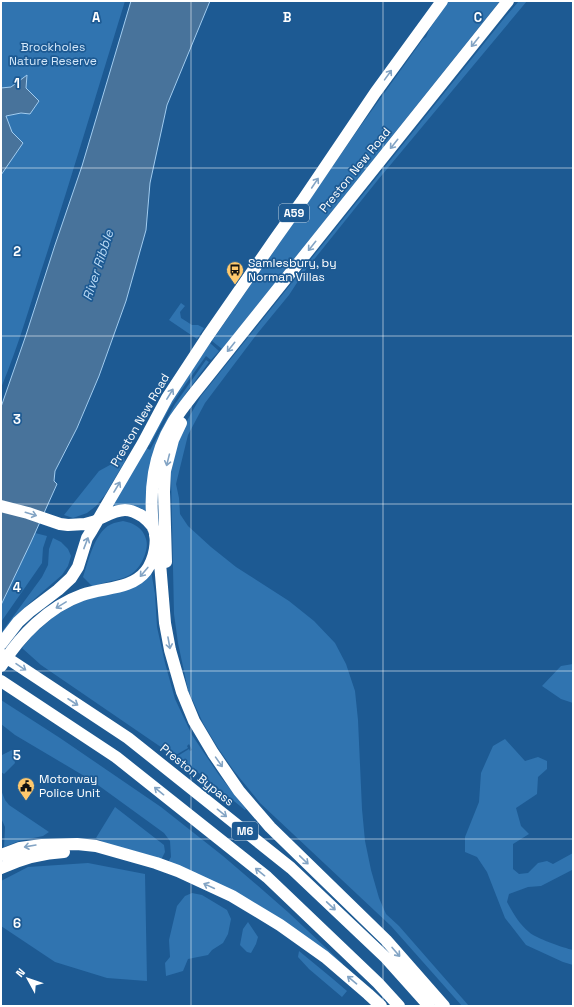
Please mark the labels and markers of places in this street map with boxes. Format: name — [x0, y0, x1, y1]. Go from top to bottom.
place label: Samlesbury, by Norman Villas — [248, 255, 337, 285]
bus stop icon: Samlesbury, by Norman Villas — [225, 260, 245, 285]
place label: Motorway Police Unit — [39, 771, 101, 801]
public building icon: Motorway Police Unit — [16, 776, 36, 801]

